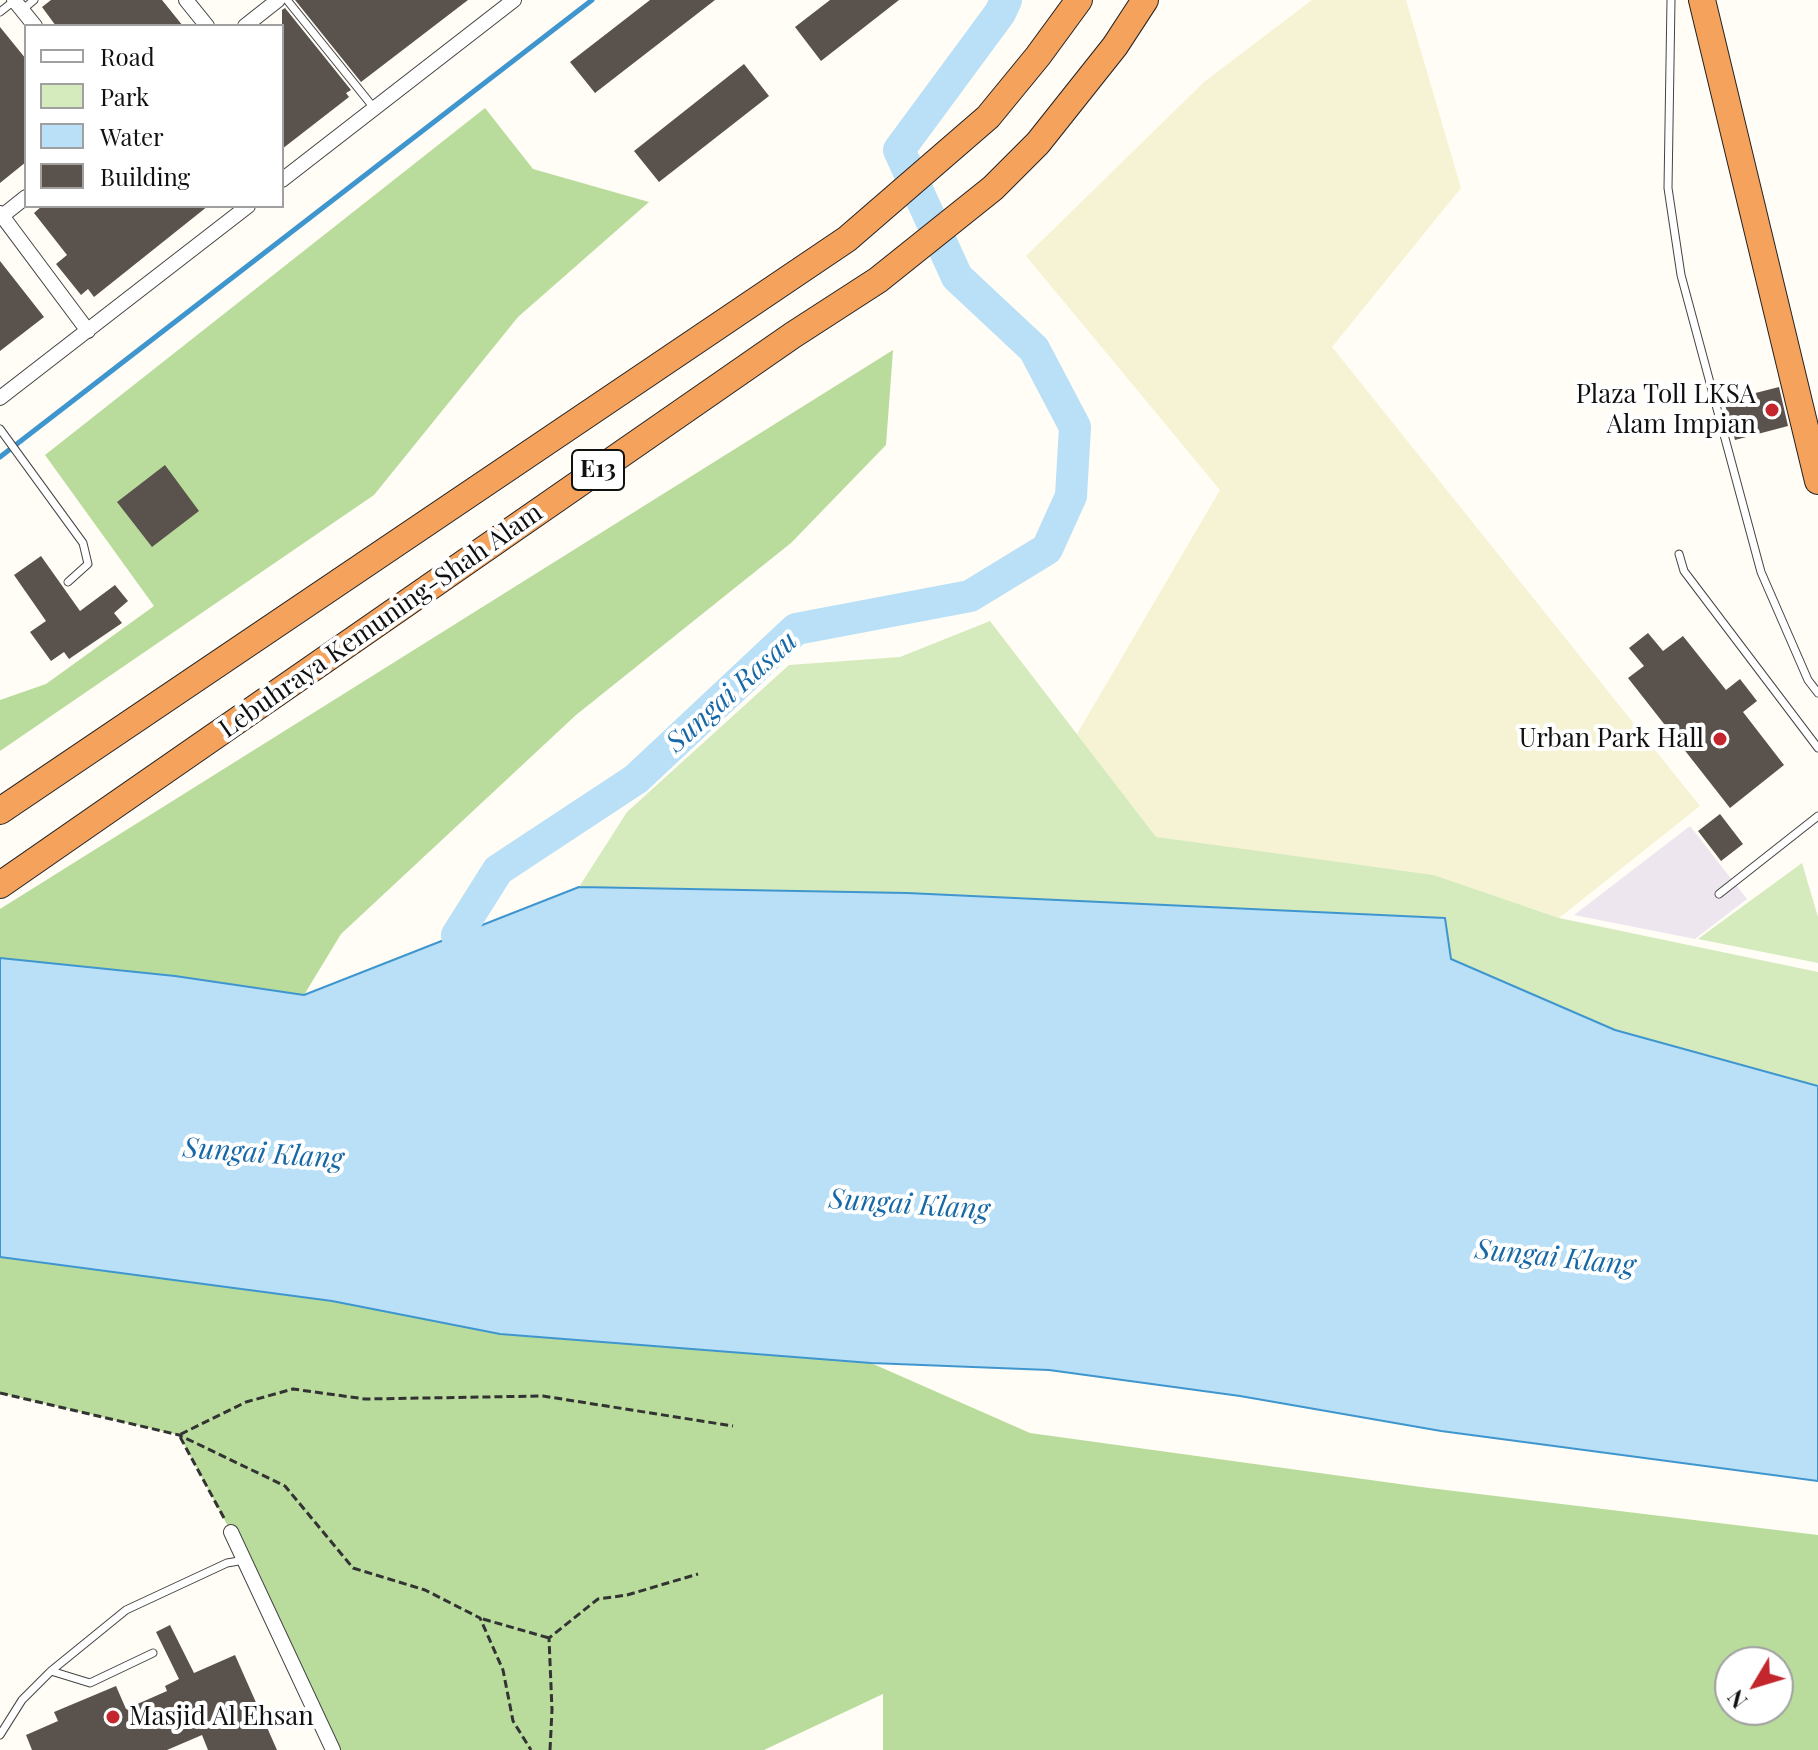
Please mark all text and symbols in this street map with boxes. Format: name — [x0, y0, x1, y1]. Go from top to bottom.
legend — [24, 24, 284, 208]
text: Road — [100, 40, 155, 72]
text: Park — [100, 80, 149, 112]
text: Water — [100, 120, 164, 152]
text: Building — [100, 160, 190, 192]
place label: Plaza Toll LKSA Alam Impian — [1576, 379, 1756, 440]
marker: Plaza Toll LKSA Alam Impian — [1763, 401, 1781, 419]
road number: E13 — [572, 450, 624, 490]
street label: Lebuhraya Kemuning-Shah Alam — [213, 497, 549, 745]
water label: Sungai Rasau — [660, 624, 804, 760]
place label: Urban Park Hall — [1519, 723, 1704, 755]
marker: Urban Park Hall — [1711, 730, 1729, 748]
water label: Sungai Klang — [182, 1132, 344, 1176]
water label: Sungai Klang — [828, 1183, 990, 1227]
water label: Sungai Klang — [1473, 1233, 1637, 1283]
north arrow — [1714, 1646, 1794, 1726]
text: N — [1720, 1684, 1753, 1715]
place label: Masjid Al Ehsan — [129, 1701, 314, 1733]
marker: Masjid Al Ehsan — [104, 1708, 122, 1726]

